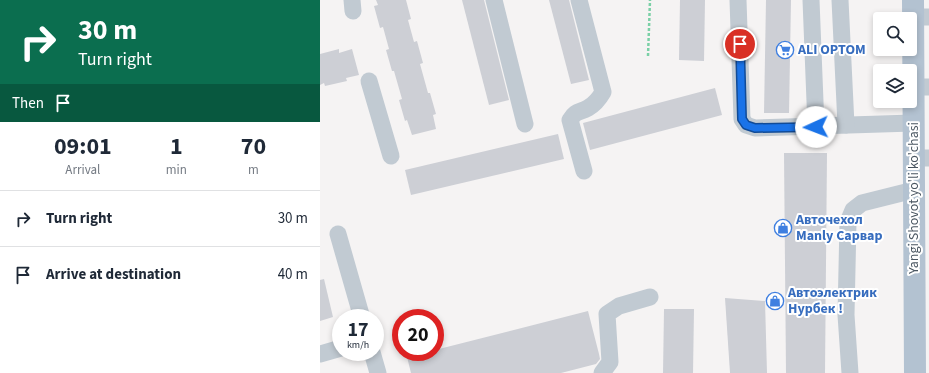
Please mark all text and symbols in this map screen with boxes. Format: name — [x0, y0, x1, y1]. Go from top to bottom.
text: 30 m — [78, 10, 137, 50]
map controls — [873, 12, 917, 108]
button: search — [873, 12, 917, 56]
icon: right — [12, 16, 64, 68]
pin — [723, 27, 757, 61]
icon: arrive — [729, 33, 751, 55]
supermarket icon: ALI OPTOM — [775, 40, 795, 60]
place label: ALI OPTOM — [797, 40, 866, 60]
text: Turn right — [78, 47, 152, 72]
button: layers — [873, 64, 917, 108]
icon: arrive — [52, 92, 74, 114]
text: Then — [12, 93, 44, 114]
position arrow — [795, 106, 837, 148]
street label: Yangi Shovot yo'li ko'chasi — [904, 122, 924, 275]
text: 09:01 — [54, 129, 112, 164]
text: 1 — [170, 129, 183, 164]
text: 70 — [241, 129, 266, 164]
text: Arrival — [65, 161, 100, 179]
text: min — [166, 161, 187, 179]
text: m — [248, 161, 259, 179]
icon: right — [12, 208, 34, 230]
text: Turn right — [46, 208, 112, 229]
text: 30 m — [278, 208, 308, 229]
place label: Авточехол Manly Сарвар — [795, 210, 883, 246]
shop icon: Авточехол Manly Сарвар — [773, 218, 793, 238]
icon: arrive — [12, 264, 34, 286]
text: Arrive at destination — [46, 264, 181, 285]
text: 40 m — [278, 264, 308, 285]
place label: Автоэлектрик Нурбек ! — [787, 283, 877, 319]
shop icon: Автоэлектрик Нурбек ! — [765, 291, 785, 311]
speed limit sign: 20 — [392, 309, 444, 361]
text: 17 — [347, 316, 369, 344]
text: km/h — [347, 338, 369, 352]

